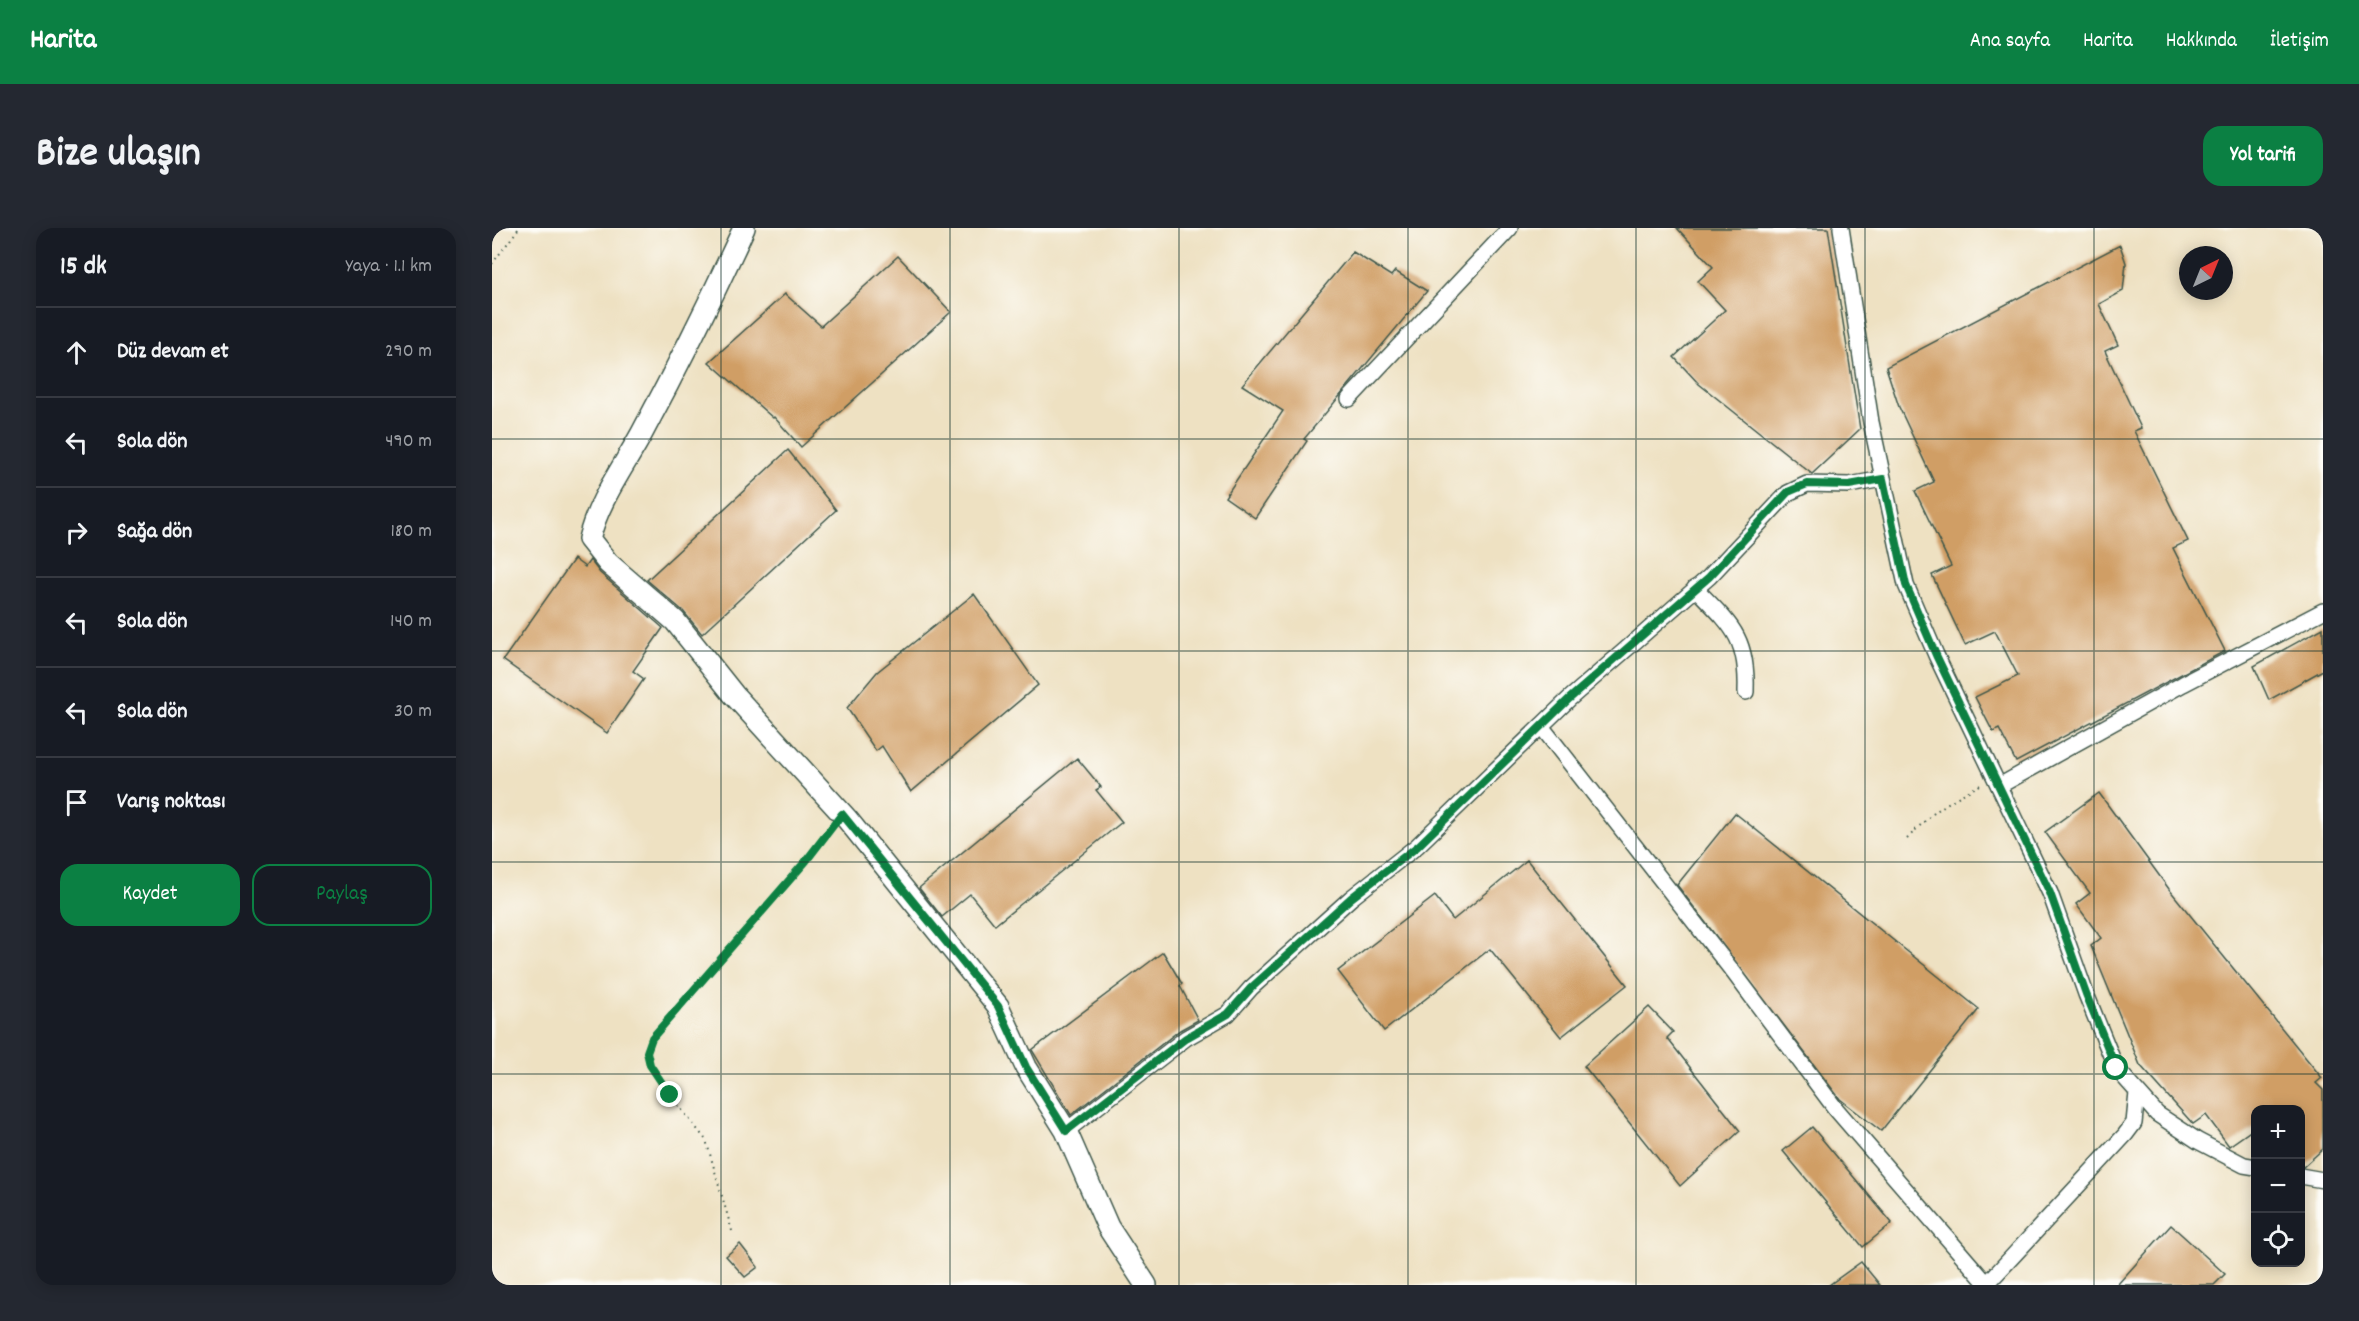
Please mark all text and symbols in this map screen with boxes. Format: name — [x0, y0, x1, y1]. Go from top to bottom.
text: Harita — [30, 22, 96, 62]
text: Ana sayfa — [1970, 27, 2050, 57]
text: Harita — [2083, 27, 2133, 57]
text: Hakkında — [2166, 27, 2237, 57]
text: İletişim — [2270, 27, 2329, 57]
text: Bize ulaşın — [36, 126, 201, 186]
button: Yol tarifi — [2203, 126, 2323, 186]
north arrow — [2179, 246, 2233, 300]
text: 15 dk — [60, 249, 107, 286]
text: Yaya · 1.1 km — [345, 253, 432, 281]
icon: ahead — [60, 336, 93, 369]
text: Düz devam et — [117, 337, 229, 368]
text: 290 m — [385, 338, 432, 366]
icon: left — [60, 426, 93, 459]
text: Sola dön — [117, 427, 187, 458]
text: 490 m — [385, 428, 432, 456]
icon: right — [60, 516, 93, 549]
text: Sağa dön — [117, 517, 192, 548]
text: 180 m — [390, 518, 432, 546]
icon: left — [60, 606, 93, 639]
text: Sola dön — [117, 607, 187, 638]
text: 140 m — [390, 608, 432, 636]
icon: left — [60, 696, 93, 729]
text: Sola dön — [117, 697, 187, 728]
text: 30 m — [394, 698, 432, 726]
icon: arrive — [60, 786, 93, 819]
text: Varış noktası — [117, 787, 225, 818]
button: Kaydet — [60, 864, 240, 926]
button: Paylaş — [252, 864, 432, 926]
route start — [2102, 1054, 2128, 1080]
route end — [656, 1081, 682, 1107]
map controls — [2251, 1105, 2305, 1267]
button: + — [2251, 1105, 2305, 1159]
button: − — [2251, 1159, 2305, 1213]
button: locate — [2251, 1213, 2305, 1267]

